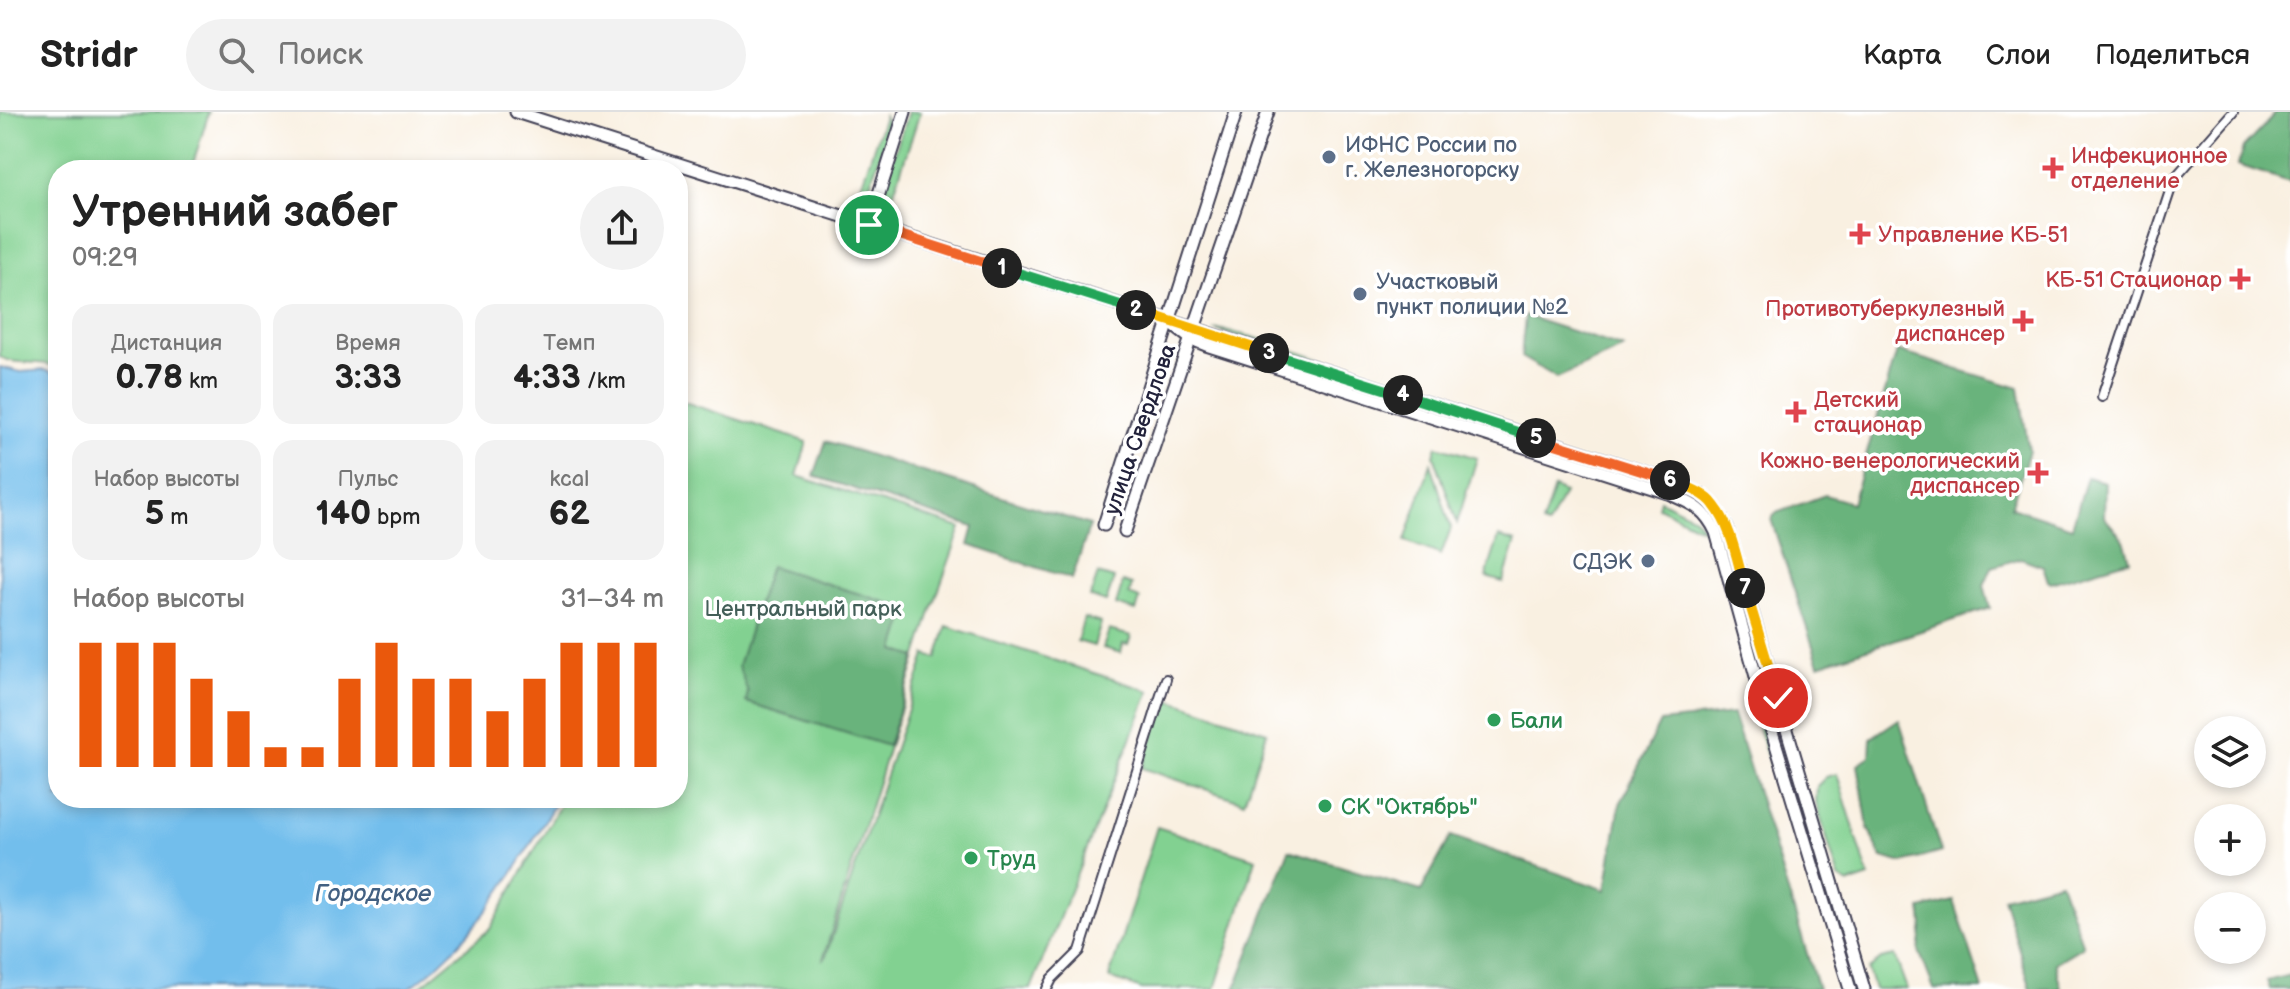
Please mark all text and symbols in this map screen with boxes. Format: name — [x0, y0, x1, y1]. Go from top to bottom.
search box — [186, 19, 746, 91]
text: Stridr — [40, 33, 138, 78]
icon: search — [214, 33, 258, 77]
text: Поиск — [278, 37, 363, 73]
text: Карта — [1863, 39, 1942, 72]
text: Слои — [1986, 39, 2051, 72]
text: Поделиться — [2095, 39, 2250, 72]
place label: ИФНС России по г. Железногорску — [1345, 132, 1519, 184]
place label: Инфекционное отделение — [2071, 143, 2227, 195]
marker: ИФНС России по г. Железногорску — [1320, 148, 1338, 166]
marker: Инфекционное отделение — [2042, 157, 2064, 179]
text: Утренний забег — [72, 186, 398, 239]
button: share — [580, 186, 664, 270]
pin — [835, 191, 903, 259]
icon: arrive — [847, 203, 891, 247]
place label: Управление КБ-51 — [1878, 222, 2068, 249]
marker: Управление КБ-51 — [1849, 223, 1871, 245]
text: 09:29 — [72, 243, 138, 274]
pin: 1 — [982, 248, 1022, 288]
text: 1 — [997, 254, 1007, 281]
place label: КБ-51 Стационар — [2045, 267, 2223, 294]
marker: КБ-51 Стационар — [2229, 268, 2251, 290]
place label: Участковый пункт полиции №2 — [1376, 269, 1568, 321]
marker: Участковый пункт полиции №2 — [1351, 285, 1369, 303]
pin: 2 — [1116, 290, 1156, 330]
text: 2 — [1129, 296, 1143, 323]
place label: Противотуберкулезный диспансер — [1765, 296, 2006, 348]
marker: Противотуберкулезный диспансер — [2012, 310, 2034, 332]
text: Дистанция — [111, 330, 222, 357]
text: Время — [335, 330, 401, 357]
text: Темп — [543, 330, 595, 357]
pin: 3 — [1249, 333, 1289, 373]
text: 3 — [1263, 339, 1275, 366]
street label: улица Свердлова — [1098, 340, 1182, 519]
text: 0.78 — [115, 357, 183, 398]
text: 3:33 — [334, 357, 402, 398]
text: 4:33 — [513, 357, 581, 398]
text: km — [183, 368, 218, 395]
text: /km — [581, 368, 626, 395]
pin: 4 — [1383, 375, 1423, 415]
text: 4 — [1397, 381, 1409, 408]
place label: Детский стационар — [1814, 387, 1923, 439]
marker: Детский стационар — [1785, 401, 1807, 423]
pin: 5 — [1516, 418, 1556, 458]
text: 5 — [1530, 424, 1542, 451]
place label: Кожно-венерологический диспансер — [1759, 448, 2021, 500]
pin: 6 — [1650, 460, 1690, 500]
marker: Кожно-венерологический диспансер — [2027, 462, 2049, 484]
text: Набор высоты — [93, 466, 240, 493]
text: Пульс — [338, 466, 398, 493]
text: kcal — [550, 466, 589, 493]
text: 6 — [1663, 466, 1677, 493]
text: 5 — [145, 493, 164, 534]
text: 140 — [316, 493, 371, 534]
text: 62 — [549, 493, 590, 534]
text: m — [164, 504, 189, 531]
text: bpm — [371, 504, 420, 531]
place label: СДЭК — [1572, 549, 1633, 576]
marker: СДЭК — [1639, 552, 1657, 570]
pin: 7 — [1725, 568, 1765, 608]
text: 7 — [1739, 574, 1751, 601]
text: Набор высоты — [72, 584, 245, 615]
text: 31–34 m — [560, 584, 664, 615]
park label: Центральный парк — [704, 596, 902, 623]
pin — [1744, 664, 1812, 732]
icon: check — [1756, 676, 1800, 720]
place label: Бали — [1510, 708, 1563, 735]
marker: Бали — [1485, 711, 1503, 729]
map controls — [2194, 716, 2266, 964]
button: layers — [2194, 716, 2266, 788]
place label: СК "Октябрь" — [1341, 794, 1478, 821]
marker: СК "Октябрь" — [1316, 797, 1334, 815]
button: + — [2194, 804, 2266, 876]
place label: Труд — [987, 846, 1036, 873]
marker: Труд — [962, 849, 980, 867]
water label: Городское — [315, 879, 432, 908]
button: − — [2194, 892, 2266, 964]

